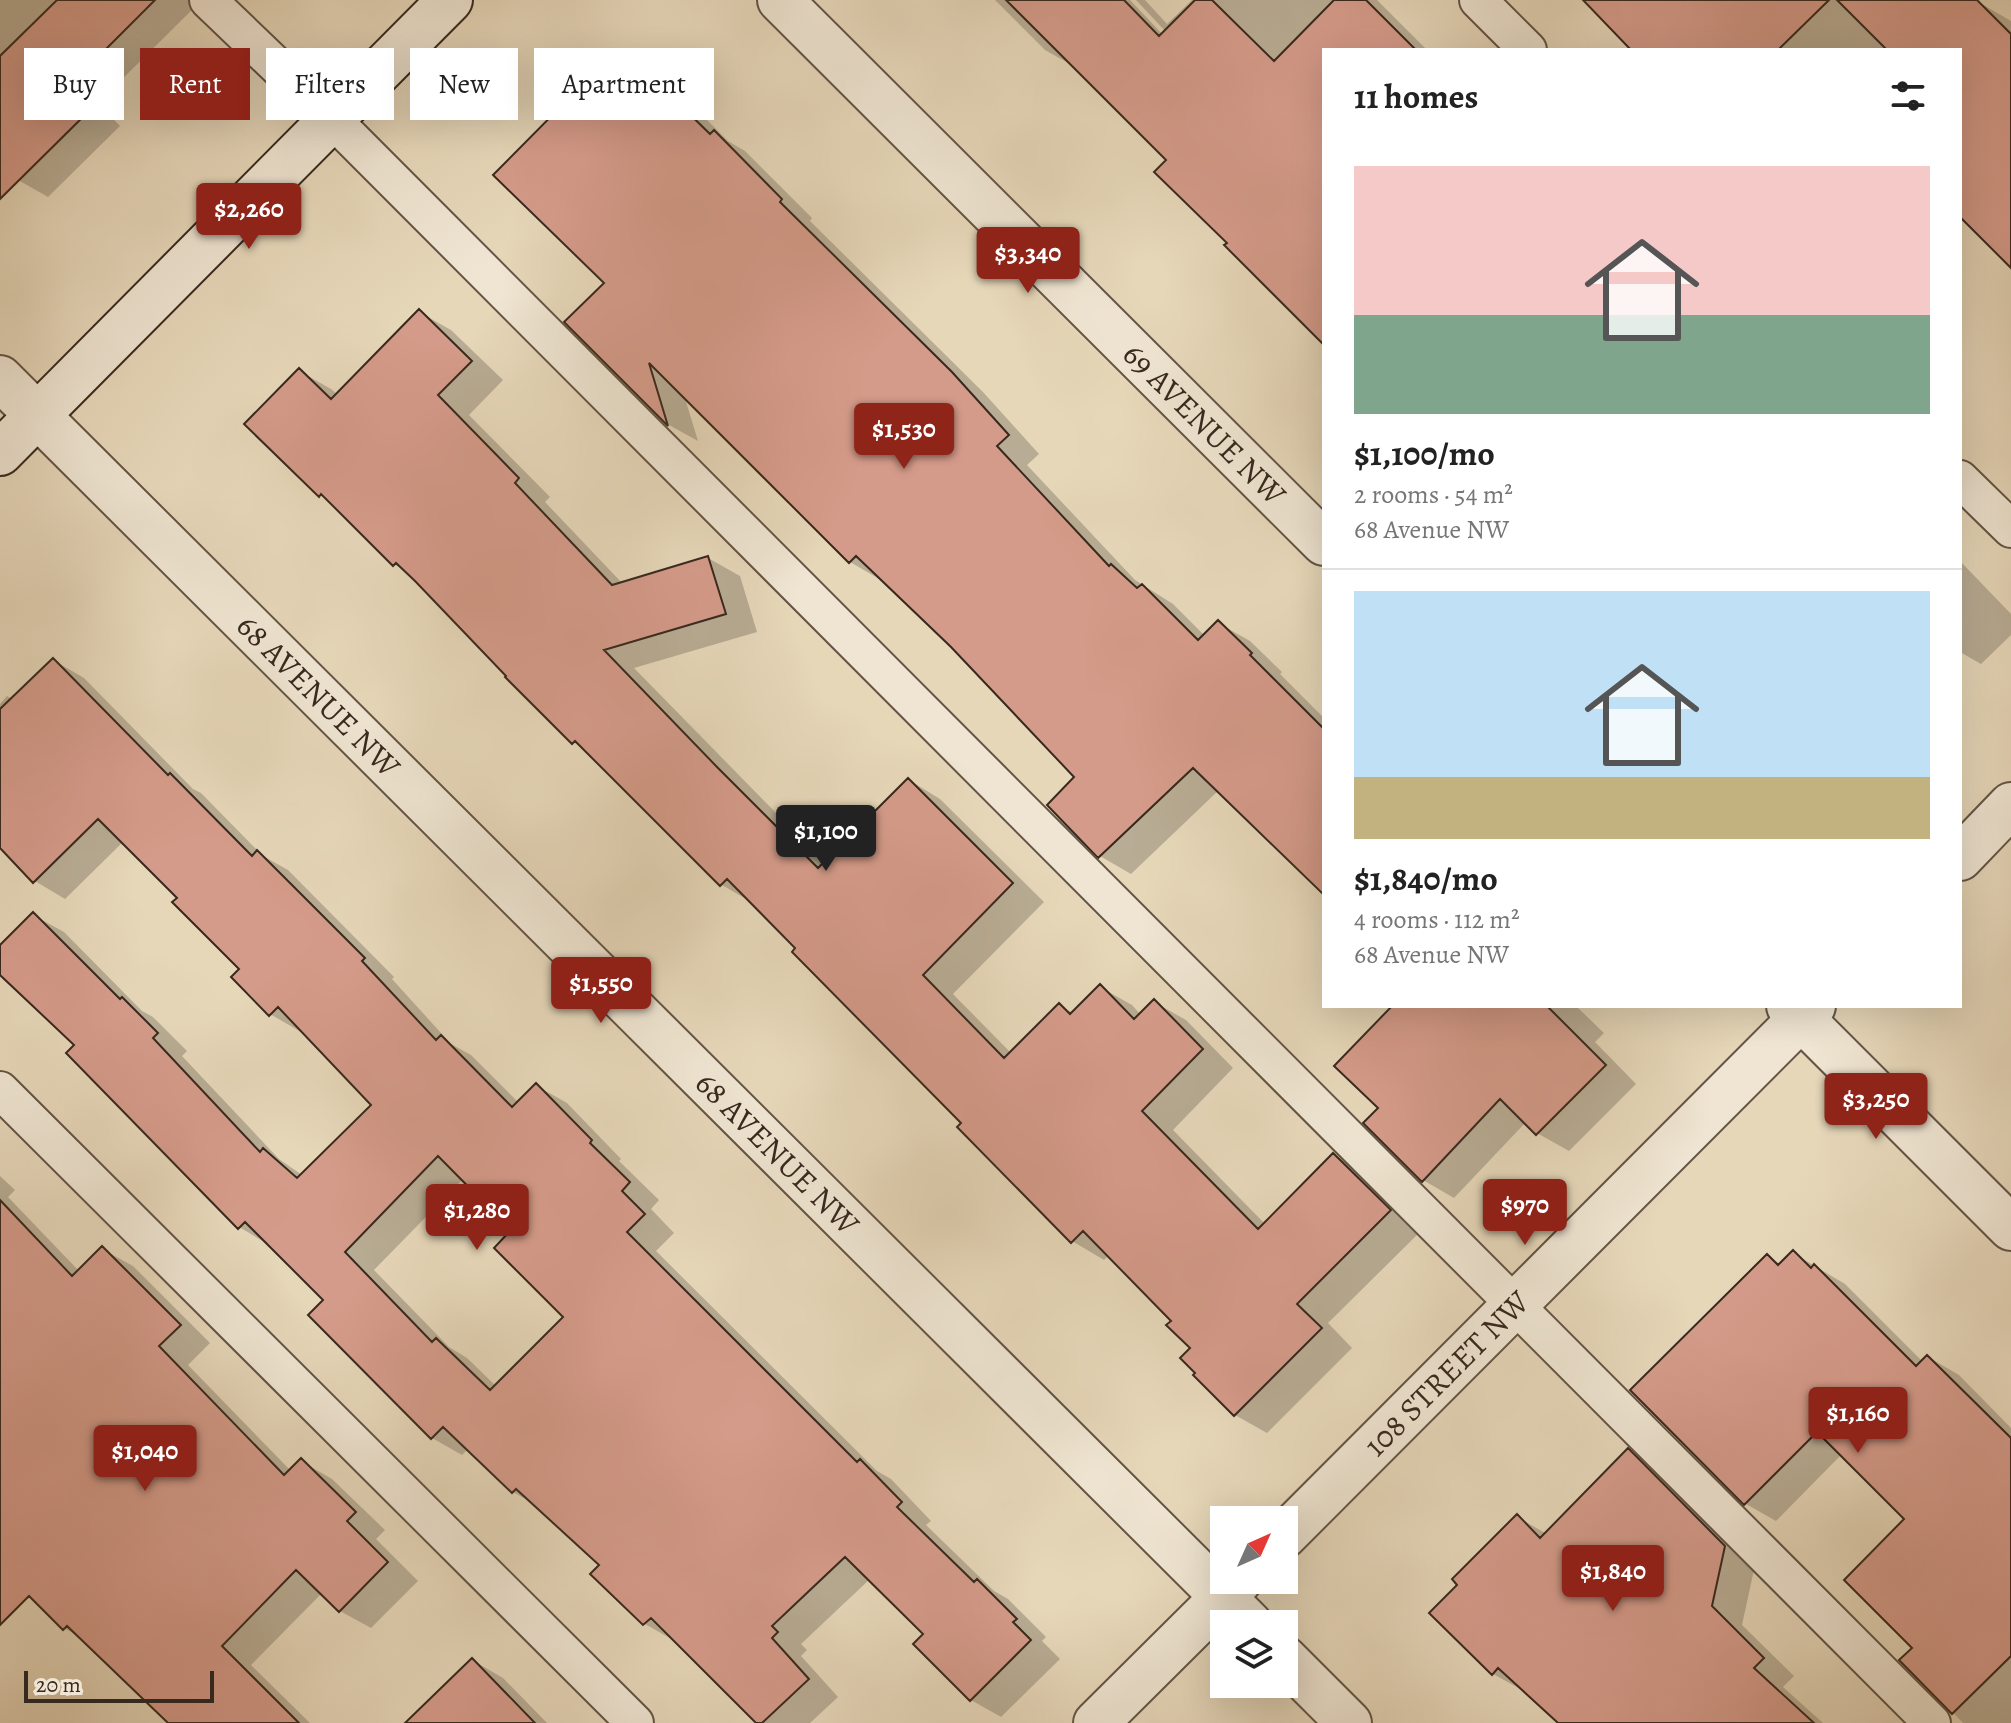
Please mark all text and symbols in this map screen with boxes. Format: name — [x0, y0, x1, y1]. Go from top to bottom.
chip: Buy — [24, 48, 124, 120]
chip: Rent — [140, 48, 250, 120]
chip: Filters — [266, 48, 394, 120]
chip: New — [410, 48, 518, 120]
chip: Apartment — [534, 48, 714, 120]
text: 11 homes — [1354, 73, 1478, 120]
icon: filters — [1886, 74, 1930, 118]
pin: $2,260 — [184, 183, 314, 251]
text: $2,260 — [214, 191, 284, 226]
icon: home — [1570, 218, 1714, 362]
pin: $3,340 — [963, 227, 1093, 295]
text: $3,340 — [995, 235, 1061, 270]
street label: 69 AVENUE NW — [1113, 333, 1296, 515]
pin: $1,530 — [839, 403, 969, 471]
text: $1,530 — [872, 411, 936, 446]
text: $1,100/mo — [1354, 430, 1495, 477]
text: 2 rooms · 54 m² — [1354, 477, 1513, 512]
text: 68 Avenue NW — [1354, 512, 1509, 547]
street label: 68 AVENUE NW — [227, 604, 411, 787]
icon: home — [1570, 643, 1714, 787]
pin: $1,100 — [761, 805, 891, 873]
text: $1,100 — [794, 813, 858, 848]
text: $1,840/mo — [1354, 855, 1498, 902]
text: 4 rooms · 112 m² — [1354, 902, 1520, 937]
text: 68 Avenue NW — [1354, 937, 1509, 972]
pin: $1,550 — [536, 957, 666, 1025]
text: $1,550 — [569, 965, 633, 1000]
street label: 68 AVENUE NW — [686, 1062, 870, 1245]
pin: $3,250 — [1811, 1073, 1941, 1141]
text: $3,250 — [1842, 1081, 1910, 1116]
pin: $970 — [1478, 1179, 1572, 1247]
pin: $1,280 — [412, 1184, 542, 1252]
text: $970 — [1501, 1187, 1549, 1222]
text: $1,280 — [444, 1192, 510, 1227]
street label: 108 STREET NW — [1354, 1280, 1539, 1466]
pin: $1,160 — [1793, 1387, 1923, 1455]
text: $1,160 — [1827, 1395, 1889, 1430]
pin: $1,040 — [80, 1425, 210, 1493]
text: $1,040 — [112, 1433, 178, 1468]
north arrow — [1210, 1506, 1298, 1594]
map controls — [1210, 1506, 1298, 1698]
pin: $1,840 — [1548, 1545, 1678, 1613]
text: $1,840 — [1580, 1553, 1646, 1588]
button: layers — [1210, 1610, 1298, 1698]
scale bar — [24, 1667, 214, 1703]
text: 20 m — [36, 1670, 81, 1700]

